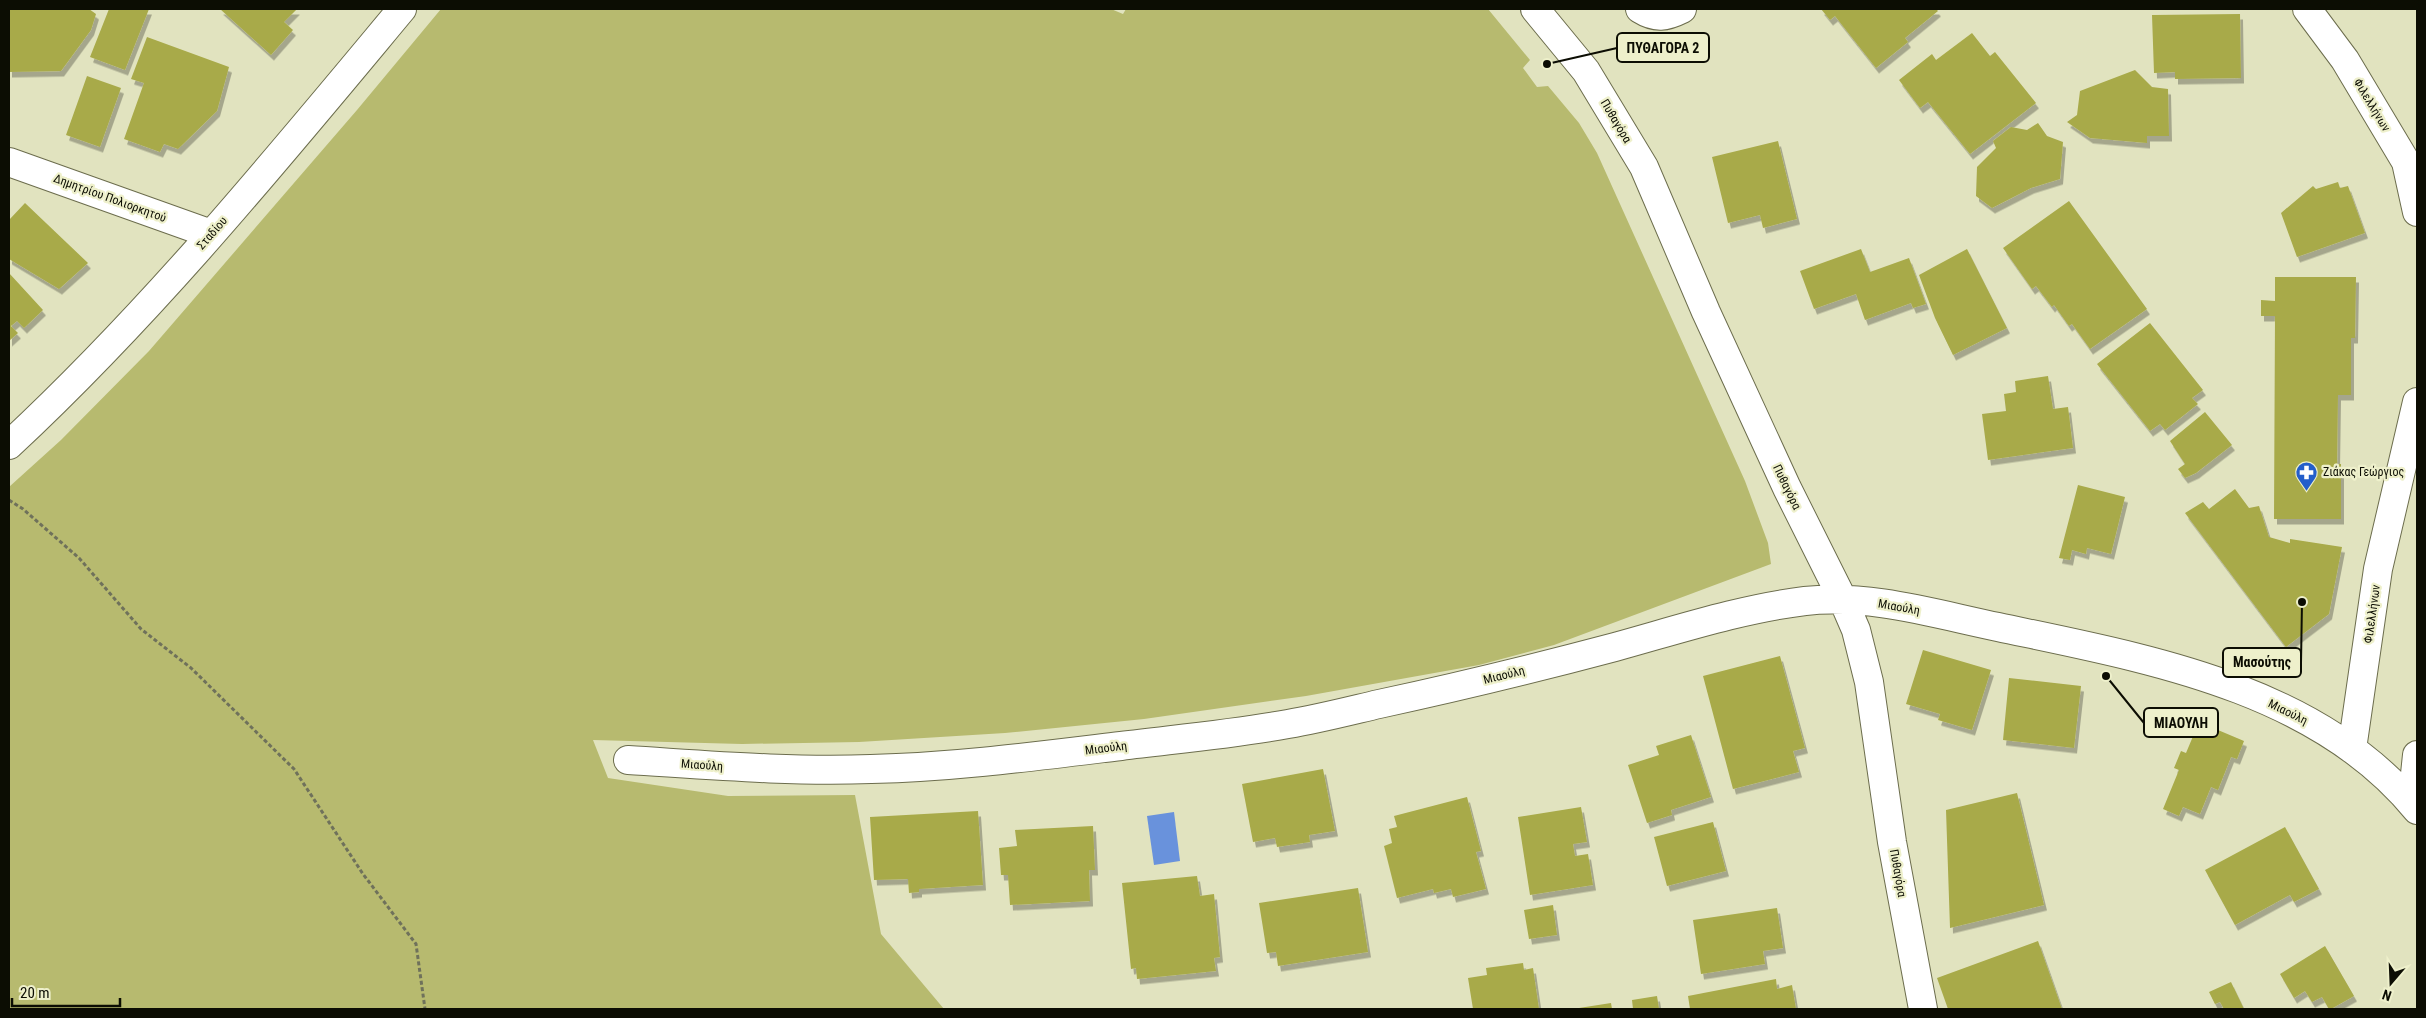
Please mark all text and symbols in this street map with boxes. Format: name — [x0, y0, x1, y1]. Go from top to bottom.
callout: ΠΥΘΑΓΟΡΑ 2 — [1617, 33, 1709, 62]
text: ΠΥΘΑΓΟΡΑ 2 — [1627, 40, 1699, 56]
street label: Φιλελλήνων — [2351, 76, 2393, 134]
street label: Πυθαγόρα — [1598, 97, 1634, 145]
street label: Δημητρίου Πολιορκητού — [52, 171, 168, 225]
street label: Σταδίου — [194, 214, 230, 252]
pharmacy icon: Ζιάκας Γεώργιος — [2295, 460, 2319, 491]
street label: Πυθαγόρα — [1770, 462, 1804, 512]
place label: Ζιάκας Γεώργιος — [2323, 465, 2404, 479]
street label: Φιλελλήνων — [2361, 584, 2383, 644]
street label: Μιαούλη — [1877, 596, 1921, 618]
callout: Μασούτης — [2223, 648, 2301, 677]
text: Μασούτης — [2233, 654, 2291, 670]
street label: Μιαούλη — [1482, 663, 1526, 687]
street label: Μιαούλη — [2266, 696, 2310, 728]
callout: ΜΙΑΟΥΛΗ — [2144, 708, 2218, 737]
text: ΜΙΑΟΥΛΗ — [2154, 715, 2208, 731]
street label: Μιαούλη — [1084, 738, 1128, 758]
street label: Μιαούλη — [681, 757, 724, 773]
street label: Πυθαγόρα — [1887, 848, 1909, 898]
north arrow — [2366, 958, 2416, 1008]
scale bar — [12, 976, 120, 1008]
text: 20 m — [20, 984, 50, 1002]
text: N — [2380, 986, 2393, 1004]

